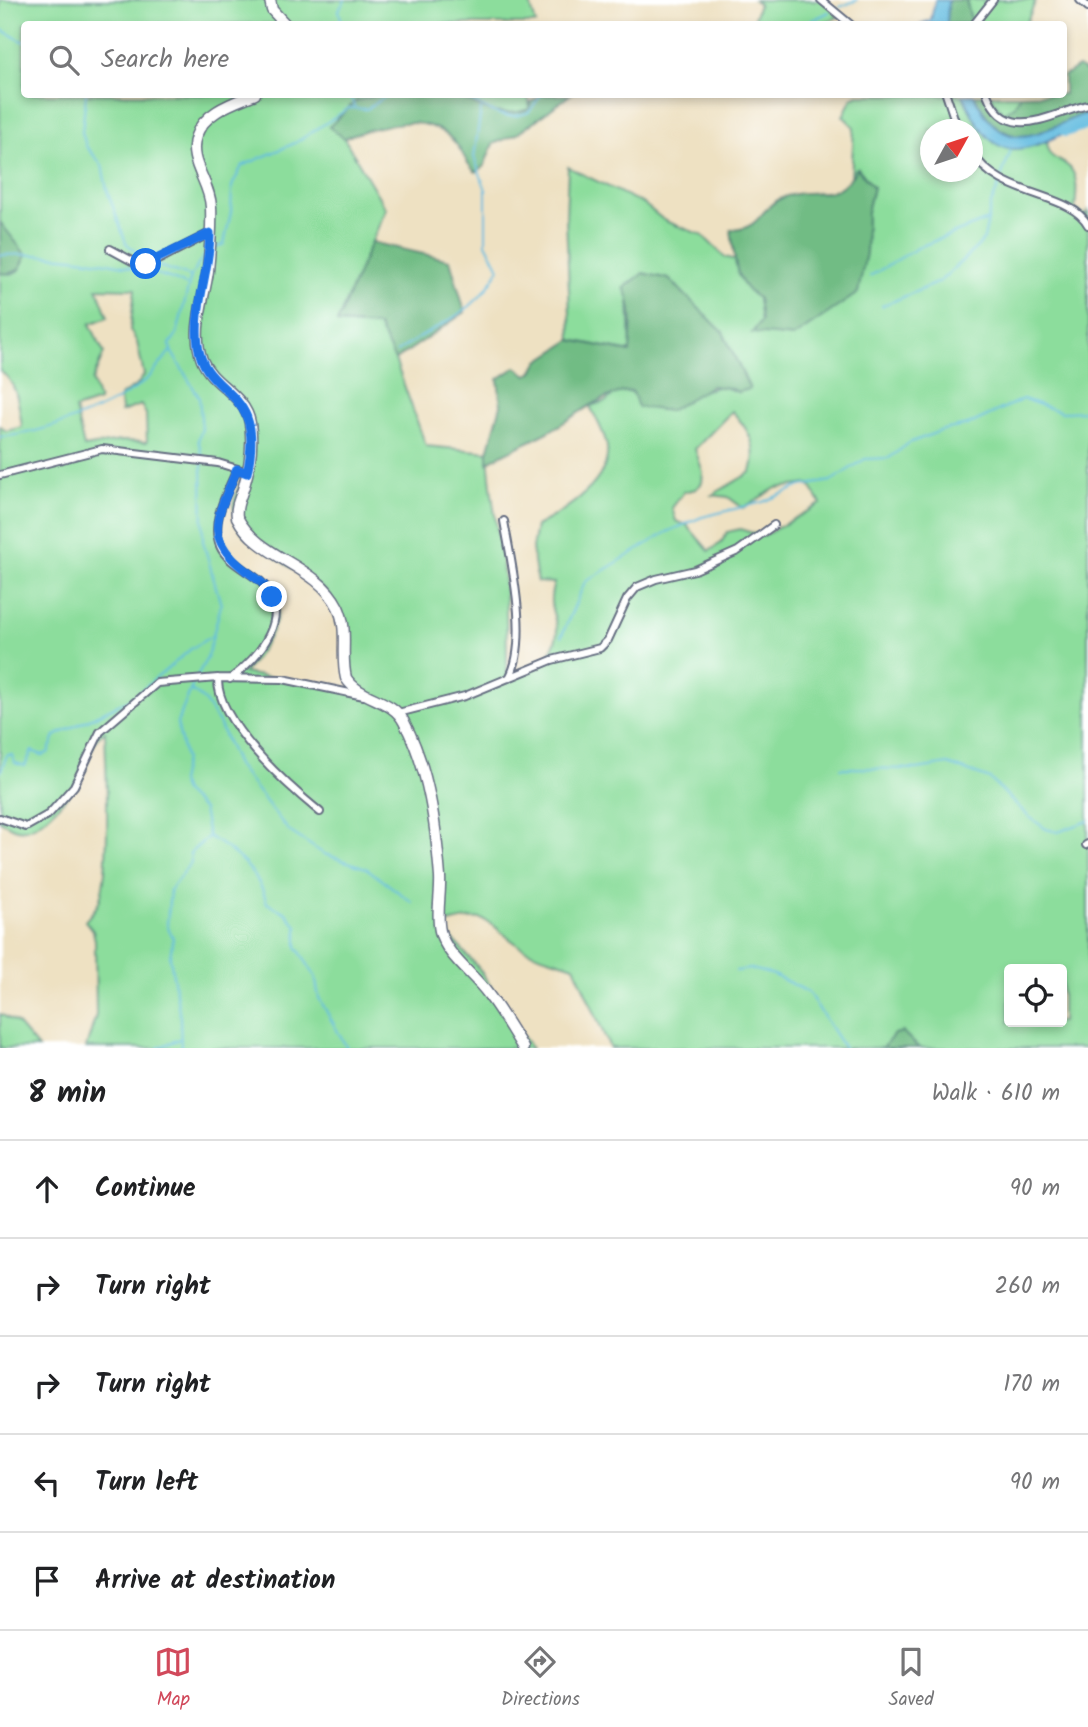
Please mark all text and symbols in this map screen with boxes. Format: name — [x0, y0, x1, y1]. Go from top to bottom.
search box — [21, 21, 1067, 98]
text: Search here — [101, 39, 229, 81]
icon: search — [45, 41, 83, 79]
north arrow — [920, 119, 983, 182]
route start — [130, 248, 161, 279]
route end — [256, 581, 287, 612]
map controls — [1004, 964, 1067, 1027]
button: locate — [1004, 964, 1067, 1027]
text: 8 min — [28, 1070, 106, 1118]
text: Walk · 610 m — [932, 1076, 1060, 1112]
text: Continue — [95, 1168, 196, 1210]
icon: ahead — [28, 1170, 66, 1208]
text: 90 m — [1010, 1171, 1060, 1207]
text: Turn right — [95, 1266, 211, 1308]
icon: right — [28, 1268, 66, 1306]
text: 260 m — [995, 1269, 1060, 1305]
text: Turn right — [95, 1364, 211, 1406]
icon: right — [28, 1366, 66, 1404]
text: 170 m — [1003, 1367, 1060, 1403]
text: Turn left — [95, 1462, 198, 1504]
icon: left — [28, 1464, 66, 1502]
text: 90 m — [1010, 1465, 1060, 1501]
text: Arrive at destination — [95, 1560, 335, 1602]
icon: arrive — [28, 1562, 66, 1600]
tab: Map — [154, 1643, 192, 1715]
tab: Directions — [501, 1643, 580, 1715]
tab: Saved — [889, 1643, 934, 1715]

